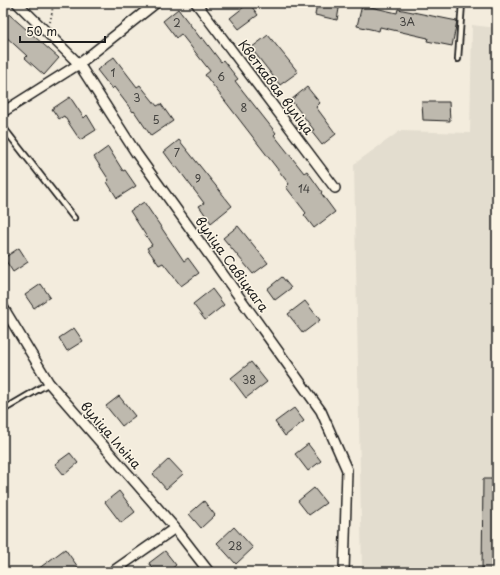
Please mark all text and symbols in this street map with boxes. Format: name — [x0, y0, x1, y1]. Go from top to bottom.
house number: 3А — [399, 13, 415, 30]
house number: 2 — [173, 14, 181, 31]
scale bar — [20, 18, 105, 44]
text: 50 m — [26, 22, 57, 40]
street label: Кветкавая вуліца — [234, 35, 319, 138]
house number: 1 — [111, 64, 116, 81]
house number: 6 — [217, 68, 225, 85]
house number: 3 — [133, 89, 141, 106]
house number: 8 — [241, 99, 248, 116]
house number: 5 — [152, 111, 160, 128]
house number: 7 — [174, 144, 180, 161]
house number: 9 — [195, 170, 201, 187]
house number: 14 — [298, 180, 310, 197]
street label: вуліца Савіцкага — [191, 212, 274, 316]
house number: 38 — [242, 371, 256, 388]
street label: вуліца Ільіна — [77, 397, 147, 473]
house number: 28 — [228, 537, 242, 554]

